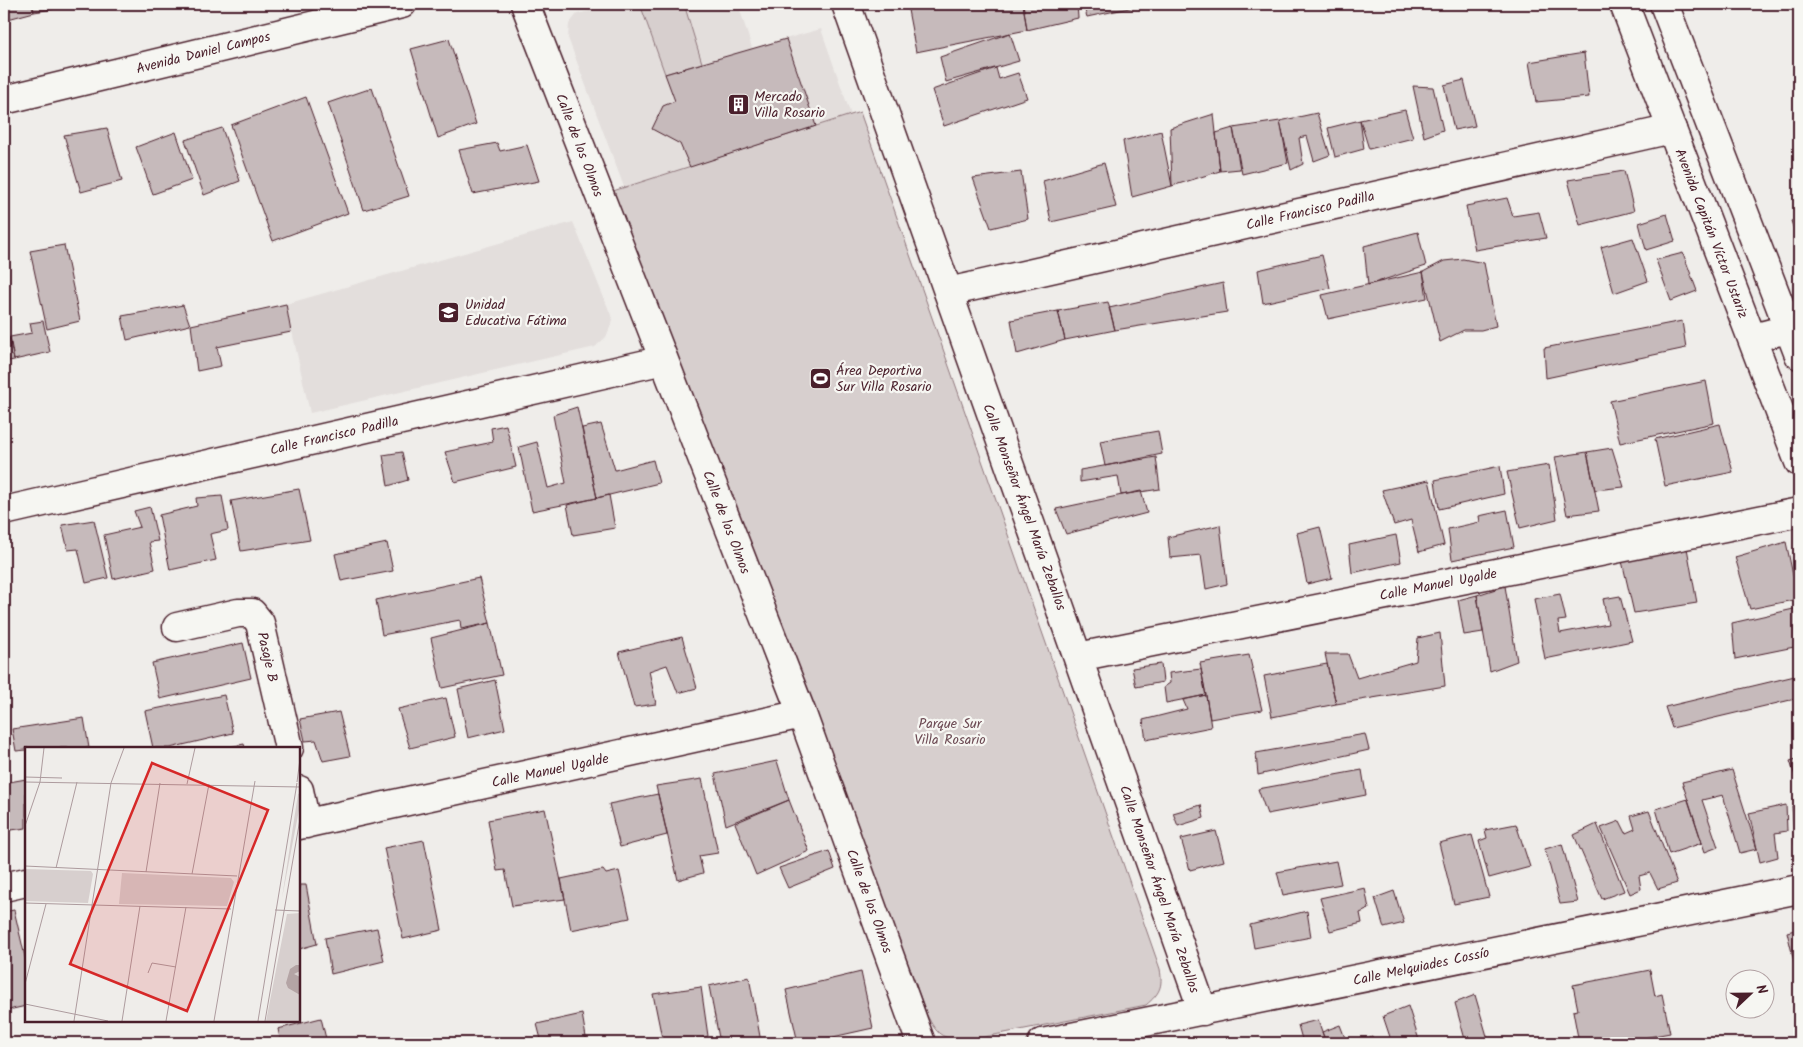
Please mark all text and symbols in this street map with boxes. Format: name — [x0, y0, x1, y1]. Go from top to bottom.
street label: Avenida Daniel Campos — [134, 26, 273, 80]
place label: Mercado Villa Rosario — [754, 86, 825, 124]
street label: Calle de los Olmos — [549, 90, 609, 200]
building icon: Mercado Villa Rosario — [726, 92, 750, 116]
street label: Avenida Capitán Víctor Ustariz — [1669, 145, 1754, 321]
street label: Calle Francisco Padilla — [1244, 185, 1377, 236]
place label: Unidad Educativa Fátima — [465, 294, 567, 332]
school or university icon: Unidad Educativa Fátima — [437, 300, 461, 324]
place label: Área Deportiva Sur Villa Rosario — [836, 360, 932, 398]
sports icon: Área Deportiva Sur Villa Rosario — [808, 366, 832, 390]
street label: Calle Monseñor Ángel María Zeballos — [976, 401, 1072, 614]
street label: Calle Francisco Padilla — [268, 410, 401, 461]
street label: Calle de los Olmos — [696, 467, 756, 577]
street label: Calle Manuel Ugalde — [1378, 563, 1499, 607]
street label: Pasaje B — [251, 630, 284, 685]
park label: Parque Sur Villa Rosario — [914, 713, 986, 751]
inset map — [25, 747, 300, 1022]
street label: Calle Manuel Ugalde — [490, 748, 611, 794]
street label: Calle Monseñor Ángel María Zeballos — [1113, 782, 1205, 996]
street label: Calle de los Olmos — [840, 846, 898, 957]
street label: Calle Melquiades Cossío — [1351, 942, 1491, 992]
north arrow — [1726, 970, 1776, 1020]
text: N — [1749, 981, 1773, 998]

